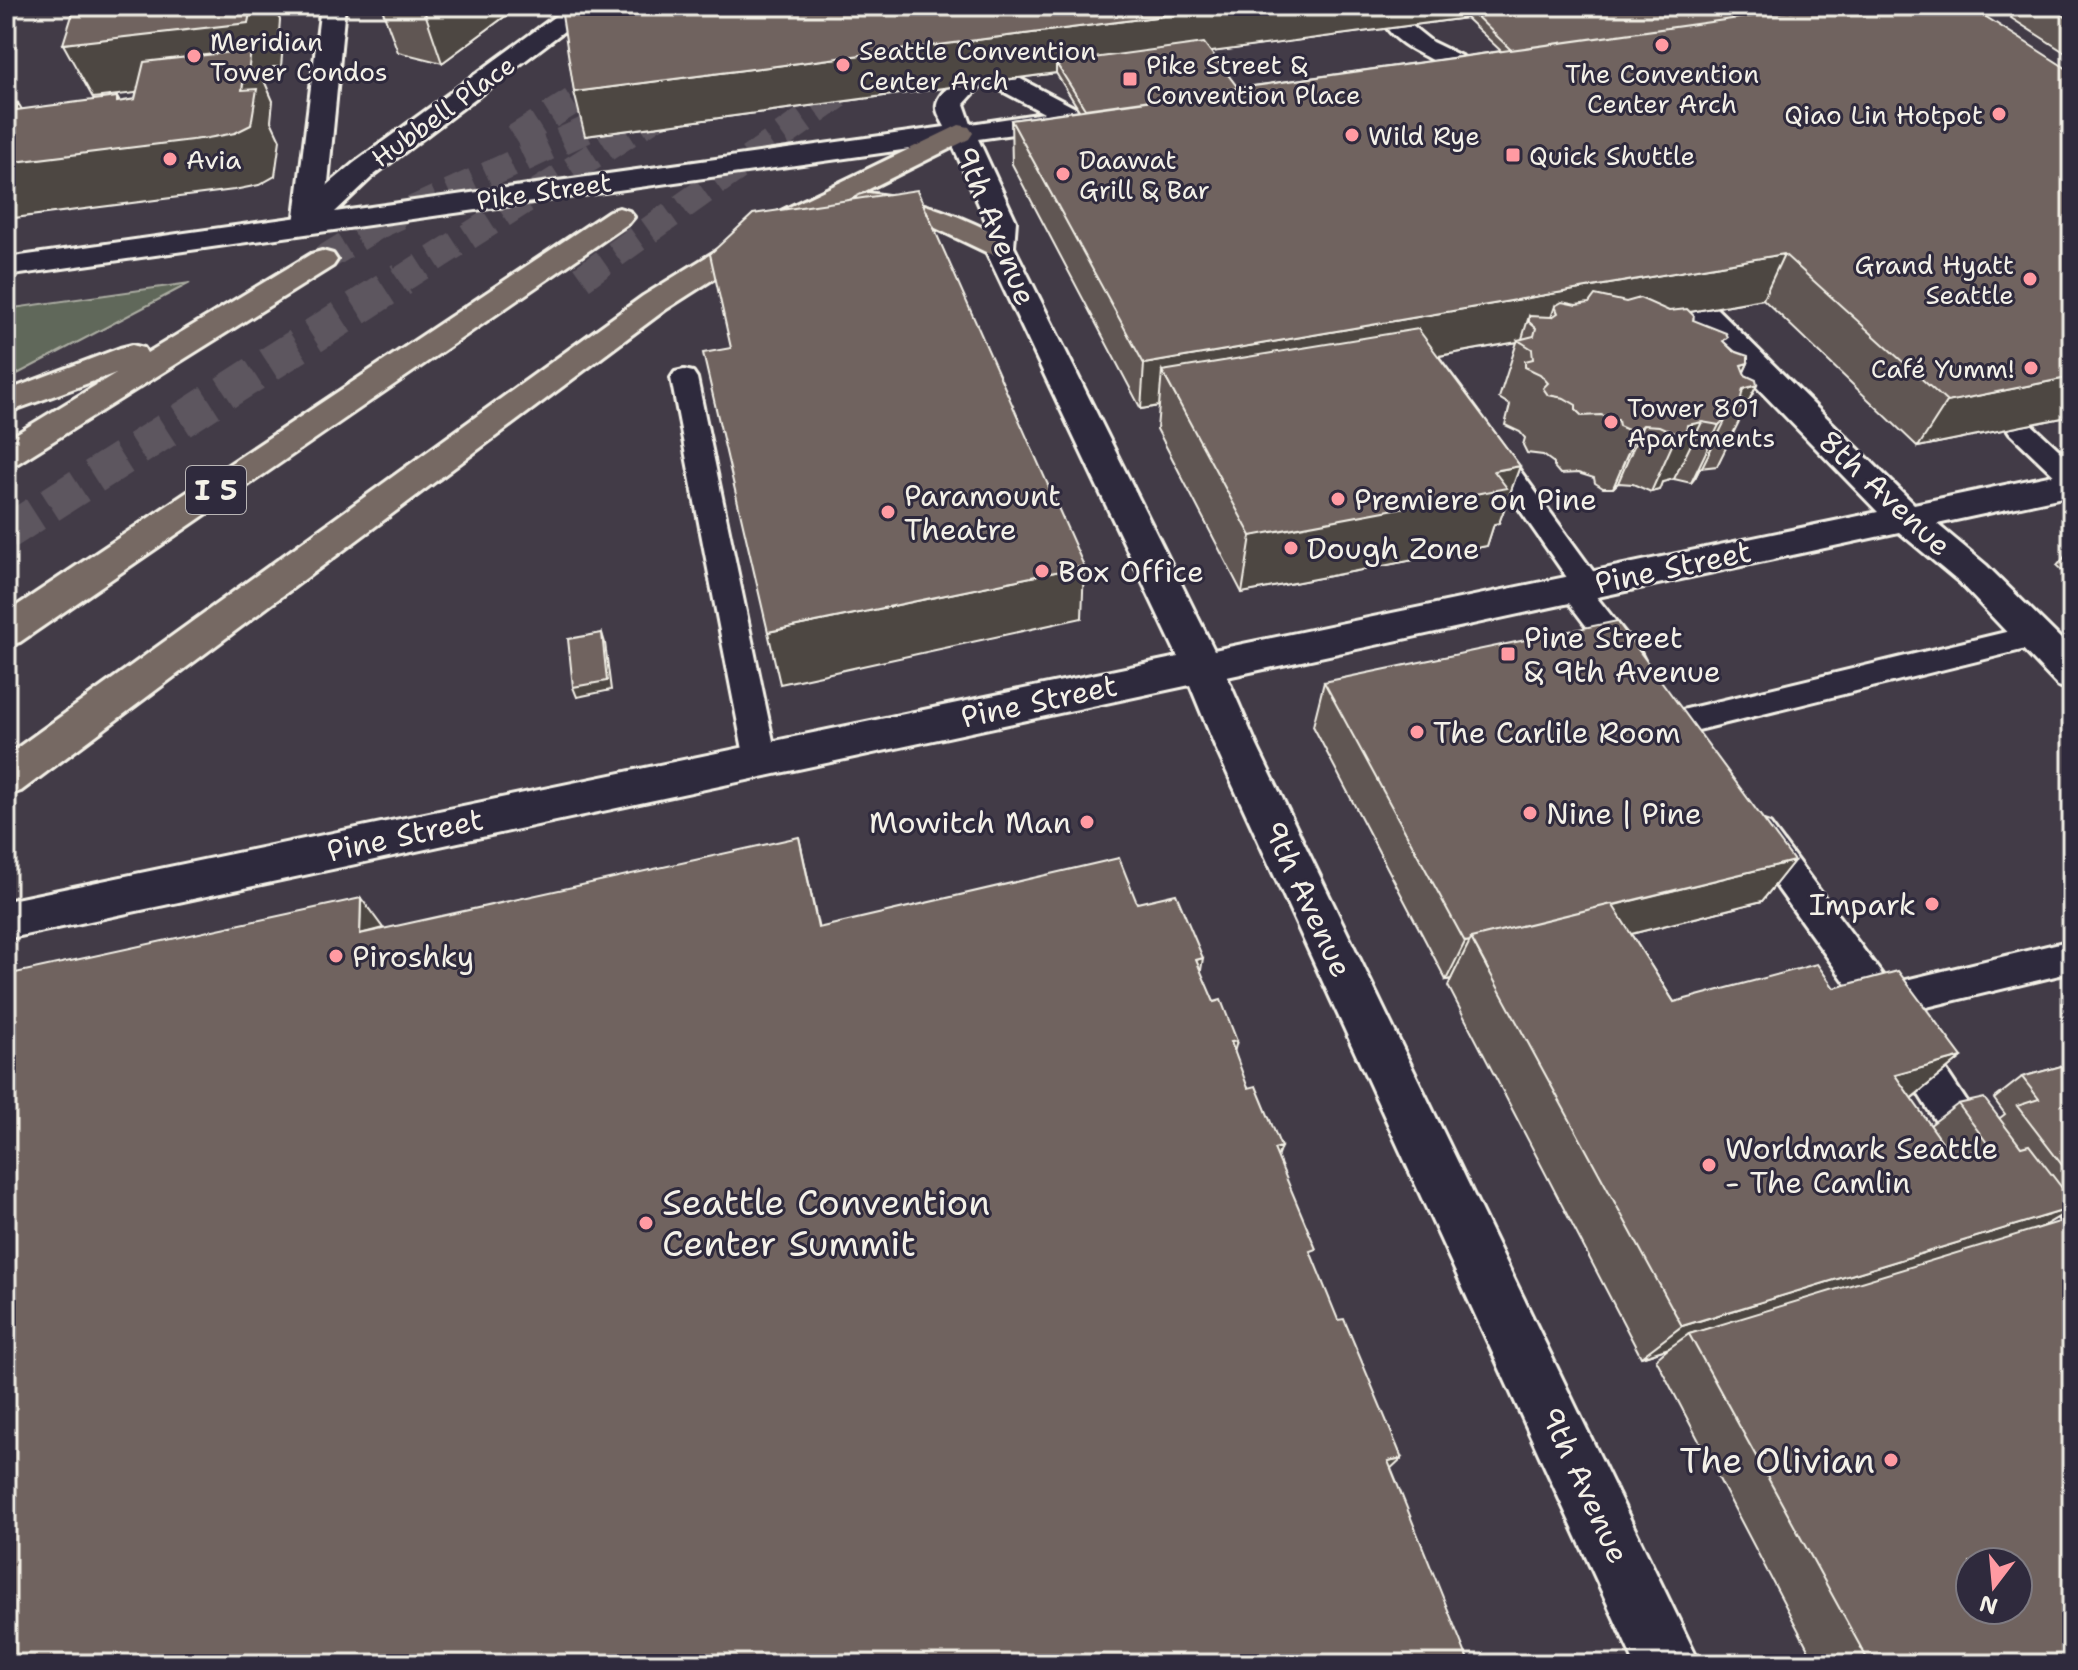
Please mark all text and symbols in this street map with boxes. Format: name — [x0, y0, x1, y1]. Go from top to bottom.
place label: Meridian Tower Condos — [210, 24, 388, 89]
place label: Seattle Convention Center Arch — [859, 33, 1096, 98]
marker: The Convention Center Arch — [1653, 36, 1671, 54]
marker: Meridian Tower Condos — [185, 47, 203, 65]
street label: Hubbell Place — [364, 47, 522, 175]
place label: Pike Street & Convention Place — [1146, 47, 1361, 112]
marker: Seattle Convention Center Arch — [834, 56, 852, 74]
place label: The Convention Center Arch — [1565, 56, 1759, 121]
marker: Pike Street & Convention Place — [1121, 70, 1139, 88]
place label: Qiao Lin Hotpot — [1784, 97, 1983, 132]
marker: Qiao Lin Hotpot — [1990, 105, 2008, 123]
place label: Wild Rye — [1368, 118, 1480, 153]
marker: Wild Rye — [1343, 126, 1361, 144]
place label: Quick Shuttle — [1529, 138, 1695, 173]
street label: 9th Avenue — [946, 140, 1046, 312]
place label: Avia — [186, 142, 241, 177]
place label: Daawat Grill & Bar — [1079, 142, 1210, 207]
marker: Quick Shuttle — [1504, 146, 1522, 164]
marker: Avia — [161, 150, 179, 168]
street label: Pike Street — [474, 164, 614, 218]
marker: Daawat Grill & Bar — [1054, 165, 1072, 183]
place label: Grand Hyatt Seattle — [1855, 247, 2014, 312]
marker: Grand Hyatt Seattle — [2021, 270, 2039, 288]
place label: Café Yumm! — [1871, 351, 2015, 386]
marker: Café Yumm! — [2022, 359, 2040, 377]
place label: Tower 801 Apartments — [1627, 390, 1775, 455]
marker: Tower 801 Apartments — [1602, 413, 1620, 431]
street label: 8th Avenue — [1810, 421, 1960, 565]
road number: I 5 — [186, 466, 246, 514]
place label: Paramount Theatre — [904, 475, 1061, 550]
place label: Premiere on Pine — [1354, 479, 1597, 520]
marker: Premiere on Pine — [1329, 490, 1347, 508]
marker: Paramount Theatre — [879, 503, 897, 521]
place label: Dough Zone — [1307, 528, 1480, 569]
street label: Pine Street — [1591, 530, 1755, 604]
marker: Dough Zone — [1282, 539, 1300, 557]
place label: Box Office — [1058, 551, 1204, 592]
marker: Box Office — [1033, 562, 1051, 580]
place label: Pine Street & 9th Avenue — [1524, 617, 1721, 692]
marker: Pine Street & 9th Avenue — [1499, 645, 1517, 663]
street label: Pine Street — [957, 664, 1121, 738]
place label: The Carlile Room — [1433, 712, 1681, 753]
marker: The Carlile Room — [1408, 723, 1426, 741]
place label: Nine | Pine — [1546, 793, 1702, 834]
street label: Pine Street — [323, 798, 487, 872]
place label: Mowitch Man — [869, 802, 1071, 843]
marker: Nine | Pine — [1521, 804, 1539, 822]
marker: Mowitch Man — [1078, 813, 1096, 831]
street label: 9th Avenue — [1254, 814, 1362, 984]
place label: Impark — [1809, 884, 1916, 925]
marker: Impark — [1923, 895, 1941, 913]
place label: Piroshky — [352, 936, 474, 977]
marker: Piroshky — [327, 947, 345, 965]
place label: Worldmark Seattle - The Camlin — [1725, 1128, 1998, 1203]
marker: Worldmark Seattle - The Camlin — [1700, 1156, 1718, 1174]
place label: Seattle Convention Center Summit — [662, 1178, 990, 1268]
marker: Seattle Convention Center Summit — [637, 1214, 655, 1232]
street label: 9th Avenue — [1531, 1400, 1639, 1570]
place label: The Olivian — [1679, 1436, 1875, 1485]
marker: The Olivian — [1882, 1451, 1900, 1469]
north arrow — [1954, 1546, 2034, 1626]
text: N — [1976, 1588, 2001, 1621]

